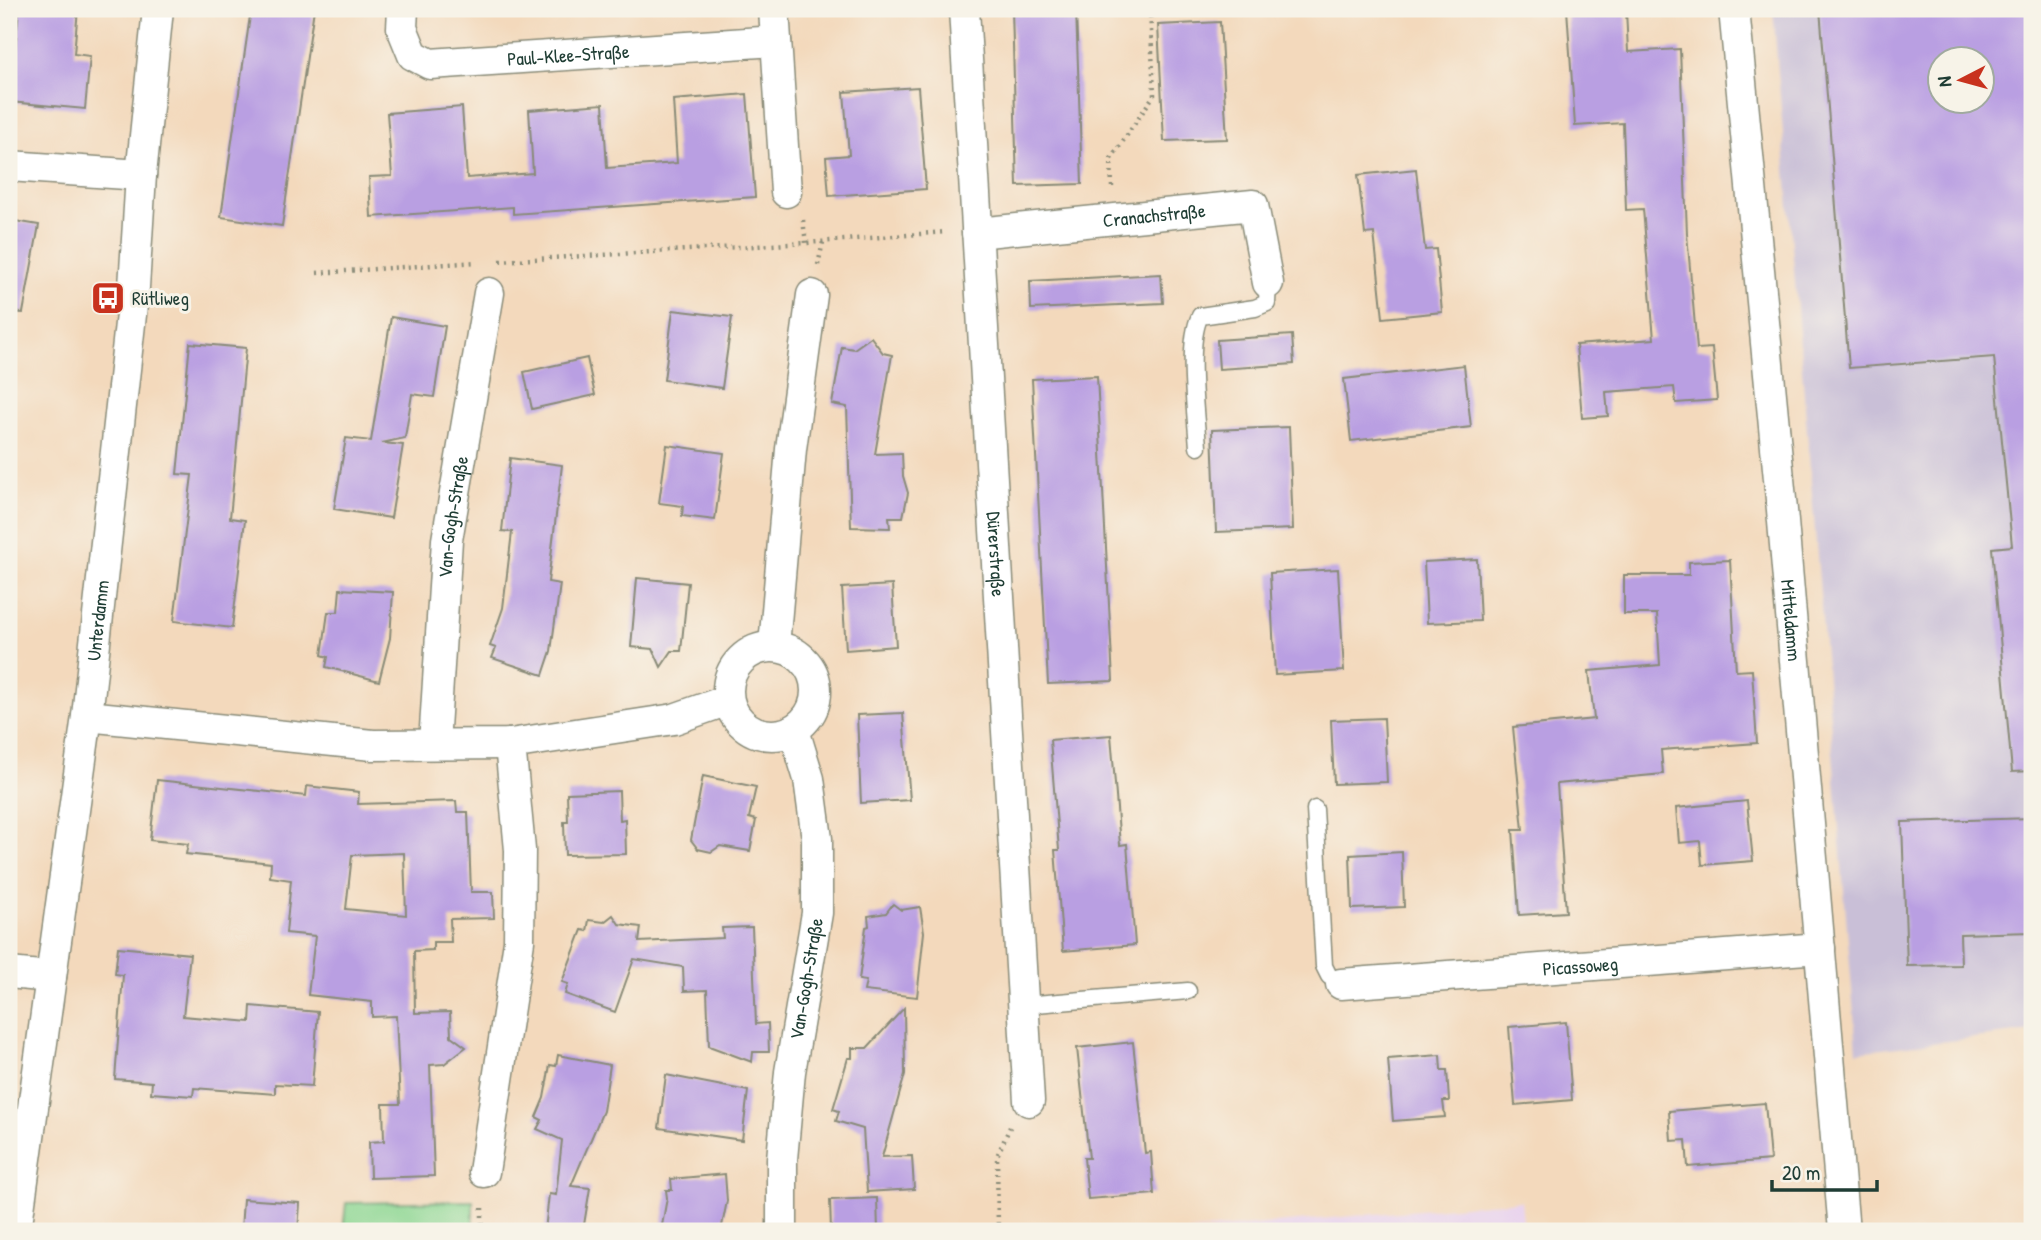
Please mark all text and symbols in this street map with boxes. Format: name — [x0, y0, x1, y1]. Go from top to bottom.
street label: Paul-Klee-Straße — [506, 38, 631, 72]
north arrow — [1926, 46, 1996, 116]
text: N — [1931, 75, 1958, 88]
street label: Cranachstraße — [1102, 197, 1207, 233]
bus stop icon: Rütliweg — [89, 279, 127, 317]
place label: Rütliweg — [132, 285, 189, 311]
street label: Van-Gogh-Straße — [432, 453, 474, 579]
street label: Dürerstraße — [981, 511, 1012, 598]
street label: Mitteldamm — [1775, 578, 1808, 662]
street label: Unterdamm — [80, 579, 115, 662]
street label: Van-Gogh-Straße — [783, 915, 829, 1042]
street label: Picassoweg — [1542, 950, 1619, 982]
scale bar — [1772, 1149, 1876, 1193]
text: 20 m — [1782, 1158, 1820, 1187]

